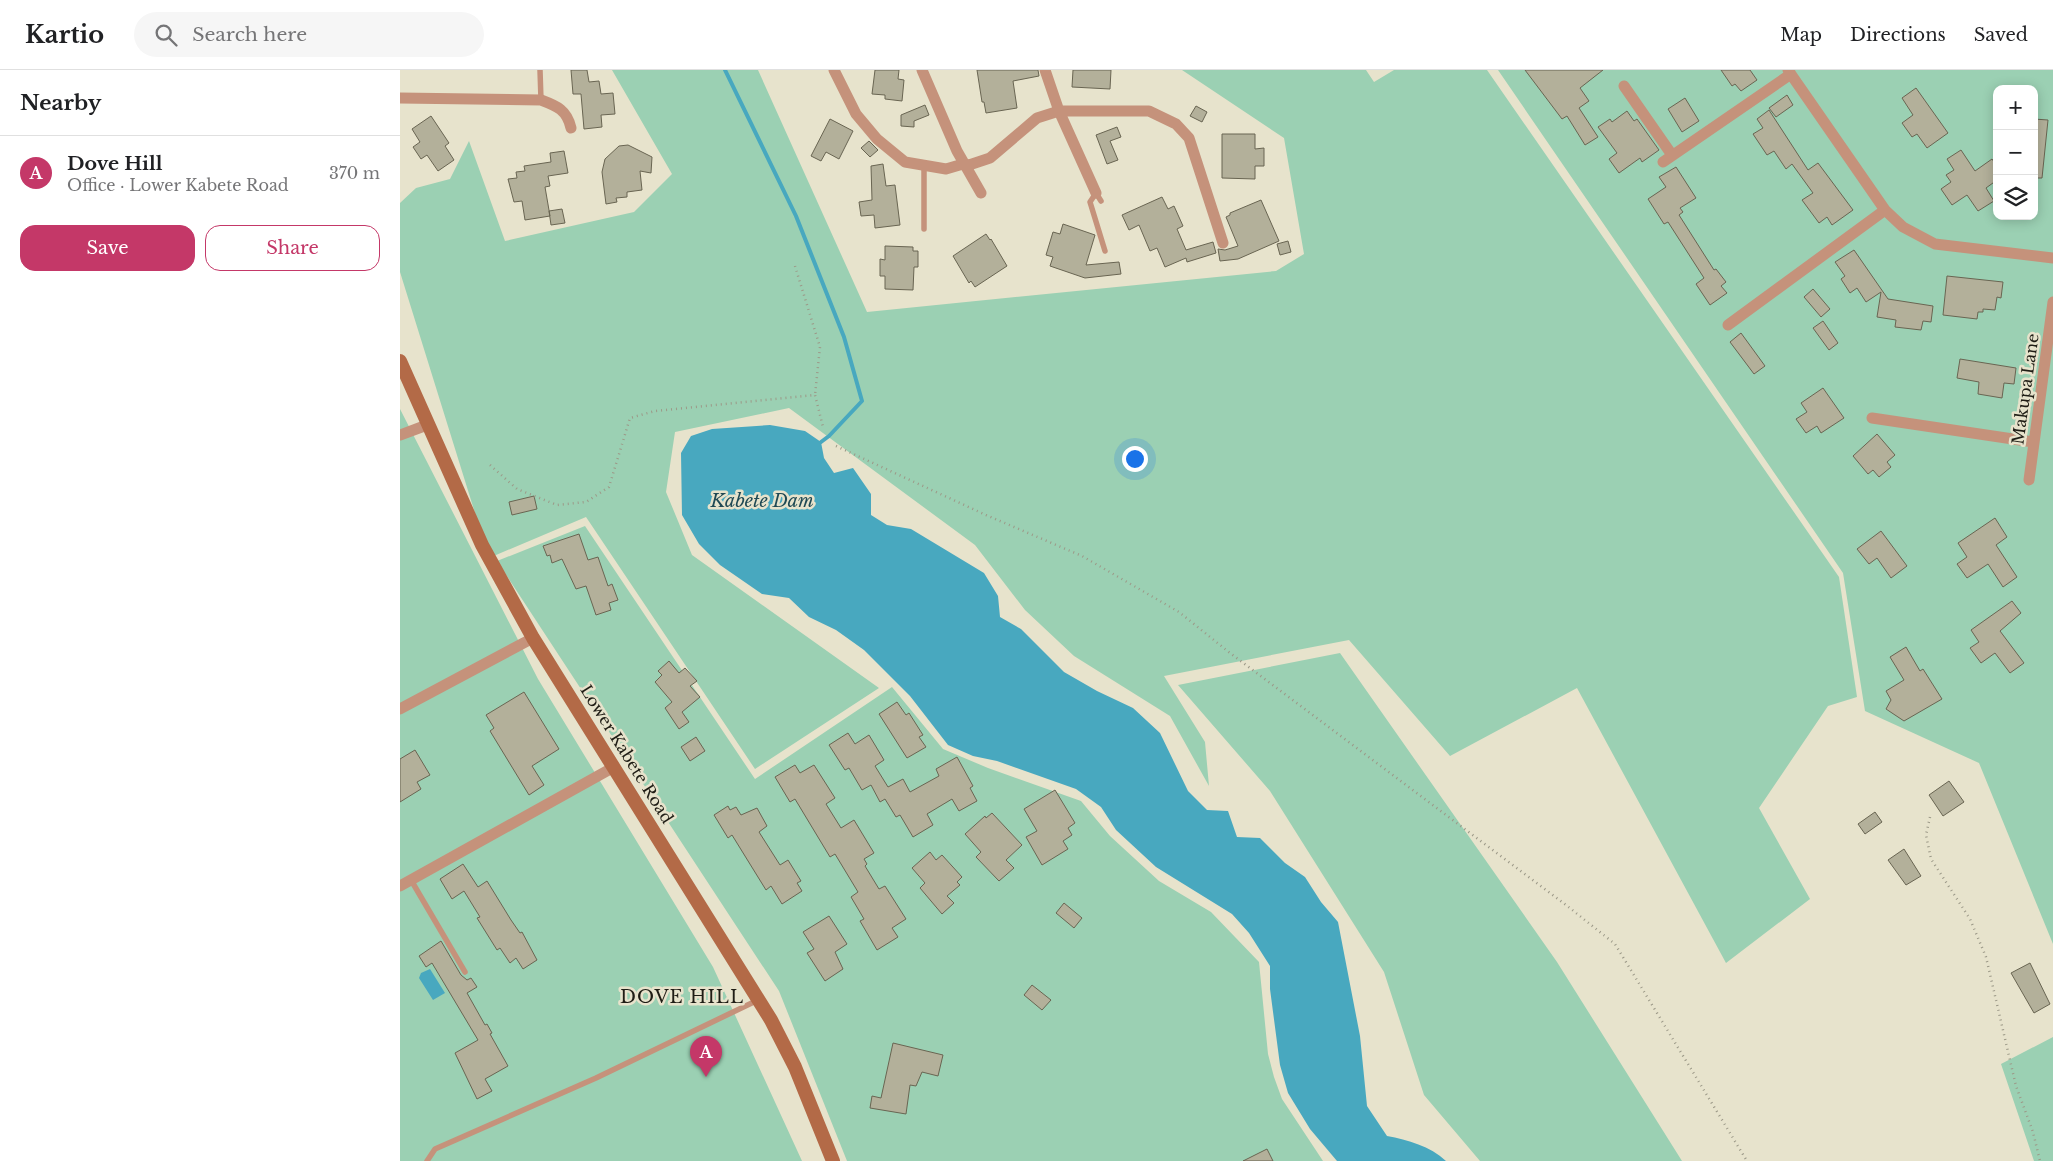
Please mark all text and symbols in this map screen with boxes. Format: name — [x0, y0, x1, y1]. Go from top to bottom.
search box — [134, 12, 484, 57]
text: Kartio — [25, 20, 104, 49]
icon: search — [152, 21, 180, 49]
text: Search here — [192, 23, 307, 46]
text: Map — [1780, 24, 1822, 46]
text: Directions — [1850, 24, 1946, 46]
text: Saved — [1974, 24, 2028, 46]
map controls — [1993, 85, 2038, 220]
button: + — [1993, 85, 2038, 130]
text: Nearby — [20, 90, 101, 116]
button: − — [1993, 130, 2038, 175]
text: Dove Hill — [67, 152, 162, 175]
text: A — [30, 163, 42, 183]
text: 370 m — [329, 163, 380, 183]
text: Office · Lower Kabete Road — [67, 175, 289, 195]
button: layers — [1993, 175, 2038, 220]
button: Save — [20, 225, 195, 271]
button: Share — [205, 225, 380, 271]
street label: Makupa Lane — [2007, 332, 2043, 446]
your location — [1122, 446, 1148, 472]
water label: Kabete Dam — [709, 490, 814, 512]
street label: Lower Kabete Road — [576, 681, 678, 827]
district label: DOVE HILL — [620, 986, 744, 1008]
pin: A — [690, 1036, 722, 1077]

